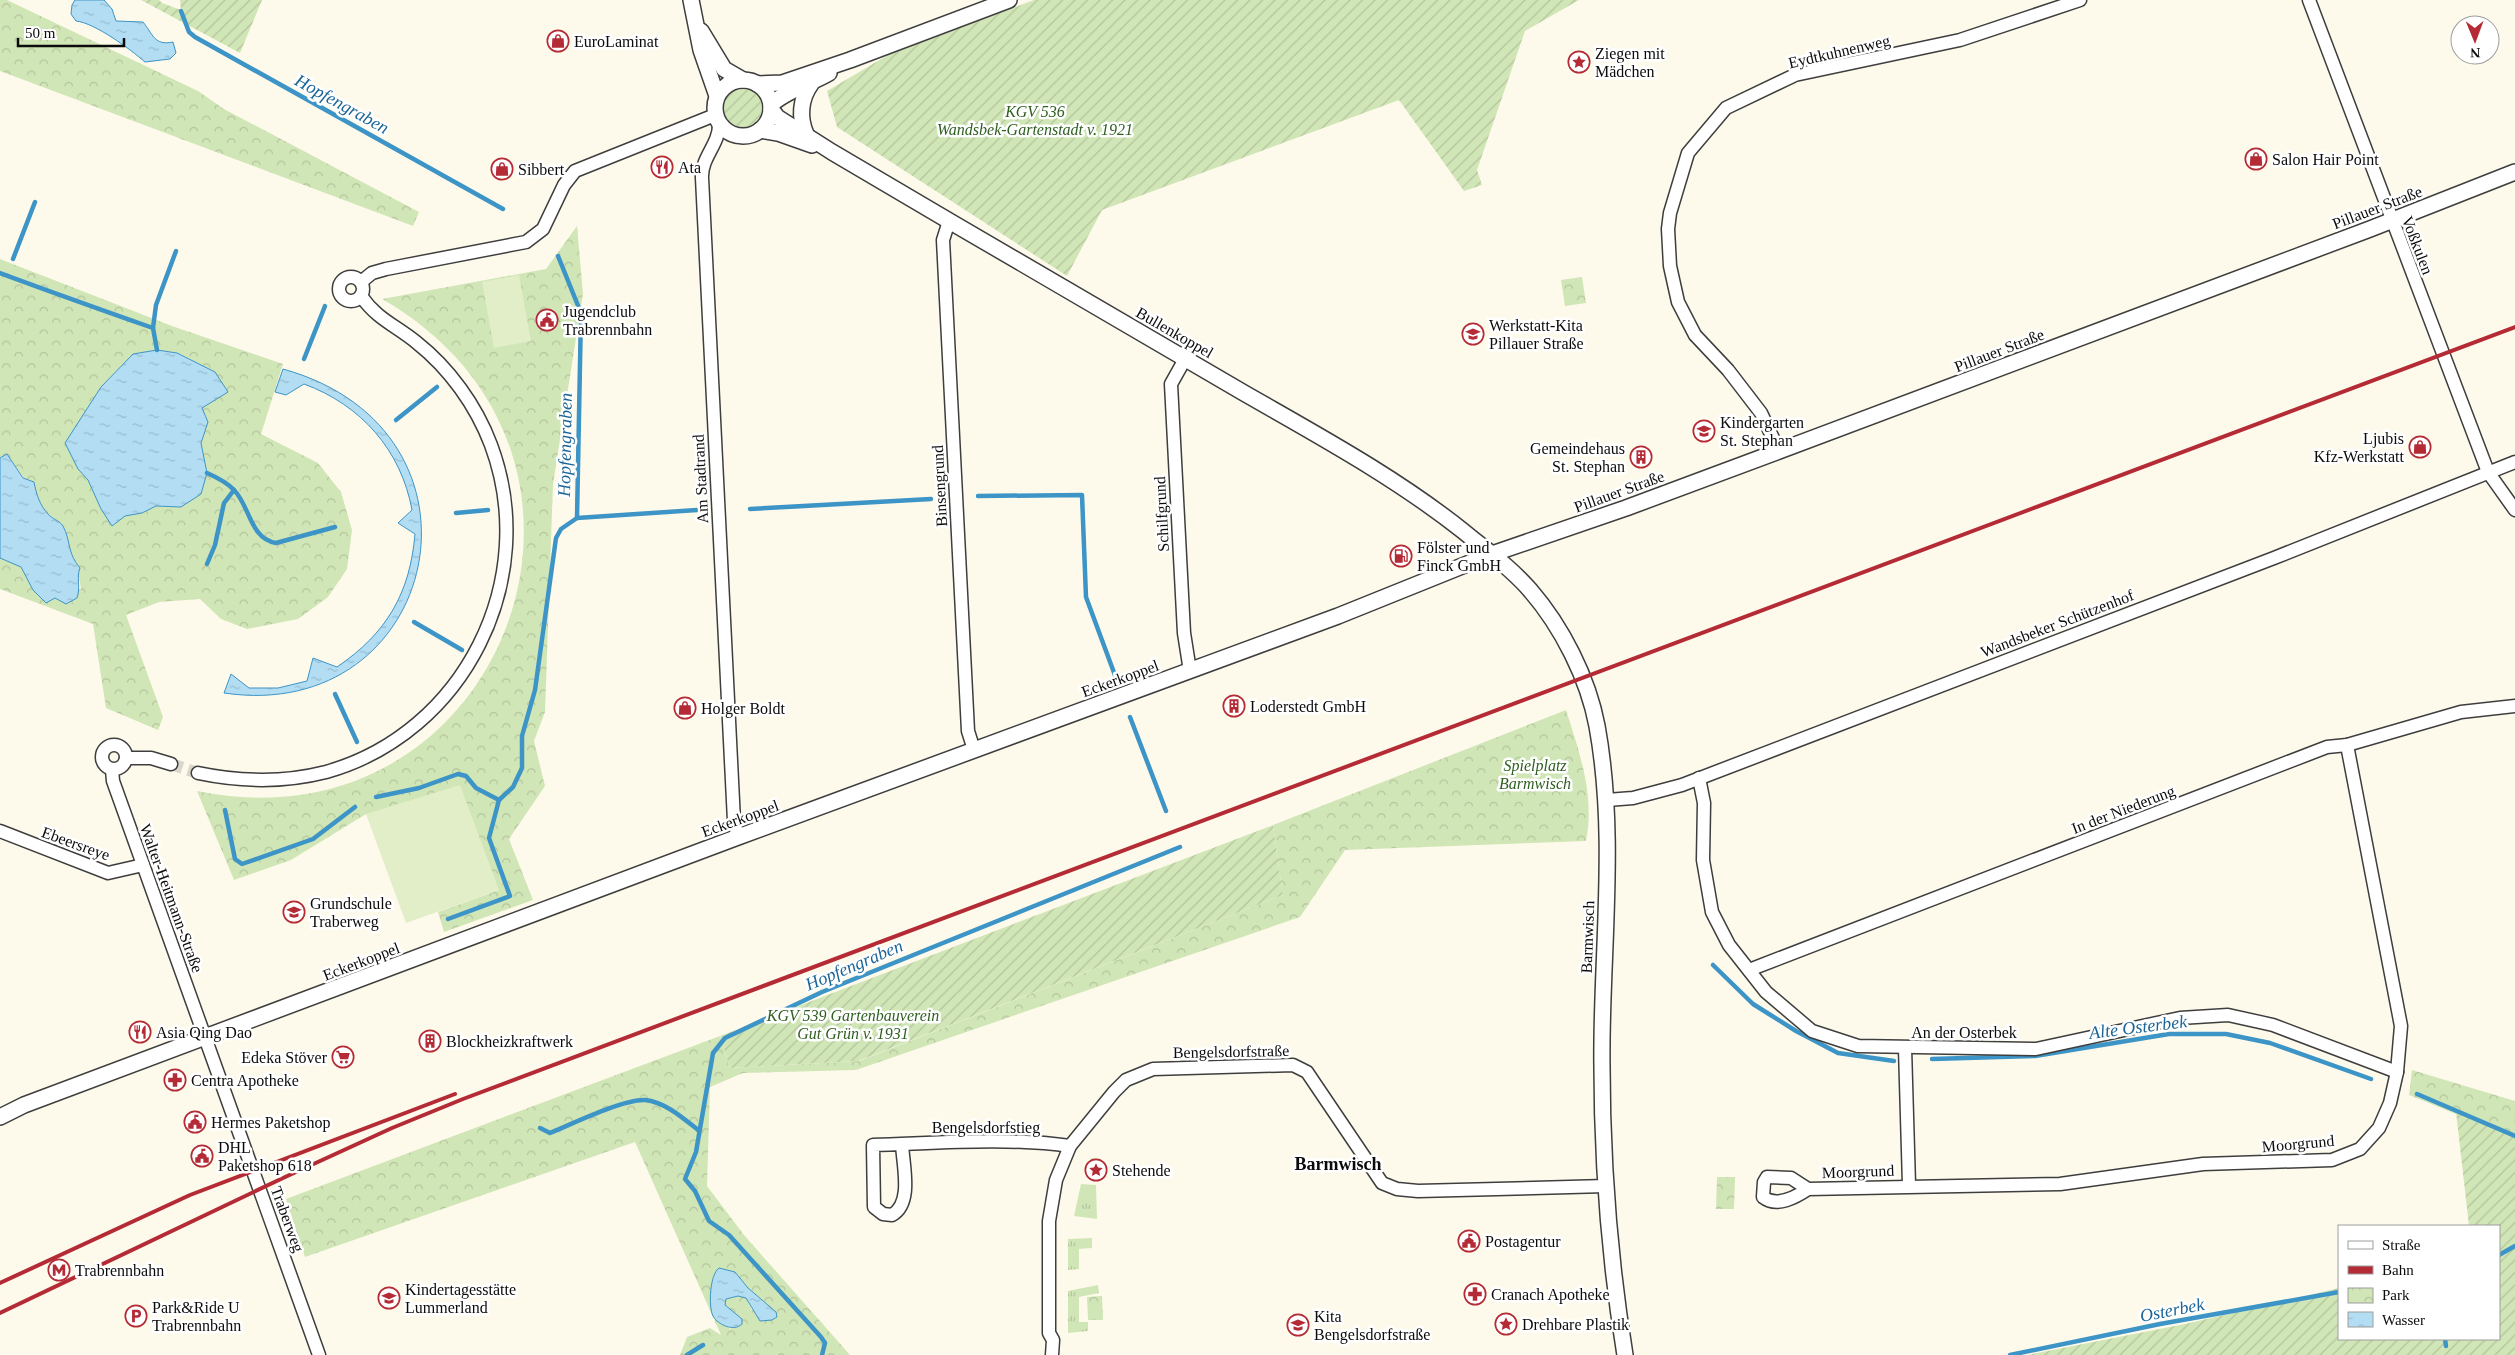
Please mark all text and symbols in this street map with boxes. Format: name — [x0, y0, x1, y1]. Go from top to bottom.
scale bar — [18, 15, 124, 47]
north arrow — [2450, 15, 2500, 65]
text: 50 m — [25, 25, 56, 41]
shop icon: EuroLaminat — [546, 29, 570, 53]
street label: Eydtkuhnenweg — [1787, 32, 1892, 72]
place label: EuroLaminat — [574, 33, 659, 50]
place label: Ziegen mit Mädchen — [1595, 45, 1665, 80]
text: N — [2470, 45, 2480, 60]
place icon: Ziegen mit Mädchen — [1567, 50, 1591, 74]
water label: Hopfengraben — [291, 70, 392, 138]
park label: KGV 536 Wandsbek-Gartenstadt v. 1921 — [937, 103, 1133, 138]
shop icon: Salon Hair Point — [2244, 147, 2268, 171]
place label: Salon Hair Point — [2272, 151, 2379, 168]
restaurant icon: Ata — [650, 155, 674, 179]
shop icon: Sibbert — [490, 157, 514, 181]
place label: Ata — [678, 159, 701, 176]
place label: Sibbert — [518, 161, 565, 178]
street label: Pillauer Straße — [2330, 183, 2424, 232]
street label: Voßkulen — [2399, 214, 2436, 277]
place label: Jugendclub Trabrennbahn — [563, 303, 652, 338]
street label: Bullenkoppel — [1133, 304, 1217, 362]
public building icon: Jugendclub Trabrennbahn — [535, 308, 559, 332]
place label: Werkstatt-Kita Pillauer Straße — [1489, 317, 1584, 352]
school or university icon: Werkstatt-Kita Pillauer Straße — [1461, 322, 1485, 346]
street label: Pillauer Straße — [1952, 326, 2046, 375]
water label: Hopfengraben — [554, 393, 576, 498]
place label: Kindergarten St. Stephan — [1720, 414, 1804, 450]
school or university icon: Kindergarten St. Stephan — [1692, 419, 1716, 443]
place label: Ljubis Kfz-Werkstatt — [2314, 430, 2405, 465]
street label: Am Stadtrand — [690, 434, 711, 524]
shop icon: Ljubis Kfz-Werkstatt — [2408, 435, 2432, 459]
place label: Gemeindehaus St. Stephan — [1530, 440, 1625, 476]
street label: Binsengrund — [929, 445, 951, 527]
building icon: Gemeindehaus St. Stephan — [1629, 445, 1653, 469]
street label: Pillauer Straße — [1572, 467, 1667, 516]
street label: Schilfgrund — [1151, 476, 1173, 552]
place label: Fölster und Finck GmbH — [1417, 539, 1501, 574]
fuel station icon: Fölster und Finck GmbH — [1389, 544, 1413, 568]
street label: Wandsbeker Schützenhof — [1978, 586, 2137, 661]
street label: Eckerkoppel — [1079, 656, 1162, 701]
building icon: Loderstedt GmbH — [1222, 694, 1246, 718]
shop icon: Holger Boldt — [673, 696, 697, 720]
place label: Loderstedt GmbH — [1250, 698, 1366, 715]
place label: Holger Boldt — [701, 700, 786, 718]
park label: Spielplatz Barmwisch — [1499, 757, 1571, 792]
street label: In der Niederung — [2069, 782, 2178, 838]
street label: Eckerkoppel — [699, 796, 782, 841]
street label: Walter-Heitmann-Straße — [137, 822, 206, 975]
street label: Ebeersreye — [39, 823, 112, 865]
place label: Grundschule Traberweg — [310, 895, 392, 931]
school or university icon: Grundschule Traberweg — [282, 900, 306, 924]
street label: Barmwisch — [1578, 900, 1597, 974]
water label: Hopfengraben — [801, 935, 906, 995]
street label: Eckerkoppel — [320, 939, 403, 985]
park label: KGV 539 Gartenbauverein Gut Grün v. 1931 — [766, 1007, 939, 1042]
water label: Alte Osterbek — [2087, 1011, 2189, 1043]
restaurant icon: Asia Qing Dao — [128, 1020, 152, 1044]
place label: Asia Qing Dao — [156, 1024, 252, 1042]
street label: An der Osterbek — [1911, 1024, 2017, 1041]
building icon: Blockheizkraftwerk — [418, 1029, 442, 1053]
place label: Blockheizkraftwerk — [446, 1033, 573, 1050]
street label: Bengelsdorfstraße — [1173, 1042, 1289, 1062]
supermarket icon: Edeka Stöver — [331, 1045, 355, 1069]
place label: Edeka Stöver — [241, 1049, 328, 1066]
pharmacy icon: Centra Apotheke — [163, 1068, 187, 1092]
place label: Centra Apotheke — [191, 1072, 299, 1090]
public building icon: Hermes Paketshop — [183, 1110, 207, 1134]
place label: Hermes Paketshop — [211, 1114, 331, 1132]
street label: Bengelsdorfstieg — [932, 1119, 1040, 1137]
street label: Moorgrund — [2261, 1132, 2335, 1156]
place label: DHL Paketshop 618 — [218, 1139, 312, 1175]
public building icon: DHL Paketshop 618 — [190, 1144, 214, 1168]
district label: Barmwisch — [1295, 1154, 1382, 1174]
place icon: Stehende — [1084, 1158, 1108, 1182]
place label: Stehende — [1112, 1162, 1171, 1179]
street label: Moorgrund — [1821, 1162, 1895, 1182]
street label: Traberweg — [267, 1184, 307, 1255]
legend — [2338, 1225, 2500, 1340]
public building icon: Postagentur — [1457, 1229, 1481, 1253]
place label: Postagentur — [1485, 1233, 1561, 1251]
text: Straße — [2382, 1237, 2421, 1253]
metro station icon: Trabrennbahn — [47, 1258, 71, 1282]
place label: Trabrennbahn — [75, 1262, 164, 1279]
text: Bahn — [2382, 1262, 2414, 1278]
place label: Kindertagesstätte Lummerland — [405, 1281, 516, 1316]
pharmacy icon: Cranach Apotheke — [1463, 1282, 1487, 1306]
school or university icon: Kindertagesstätte Lummerland — [377, 1286, 401, 1310]
place label: Cranach Apotheke — [1491, 1286, 1610, 1304]
text: Park — [2382, 1287, 2410, 1303]
water label: Osterbek — [2138, 1294, 2207, 1326]
place label: Park&Ride U Trabrennbahn — [152, 1299, 241, 1334]
parking icon: Park&Ride U Trabrennbahn — [124, 1304, 148, 1328]
place label: Kita Bengelsdorfstraße — [1314, 1308, 1430, 1344]
place icon: Drehbare Plastik — [1494, 1312, 1518, 1336]
text: Wasser — [2382, 1312, 2425, 1328]
school or university icon: Kita Bengelsdorfstraße — [1286, 1313, 1310, 1337]
place label: Drehbare Plastik — [1522, 1316, 1629, 1333]

